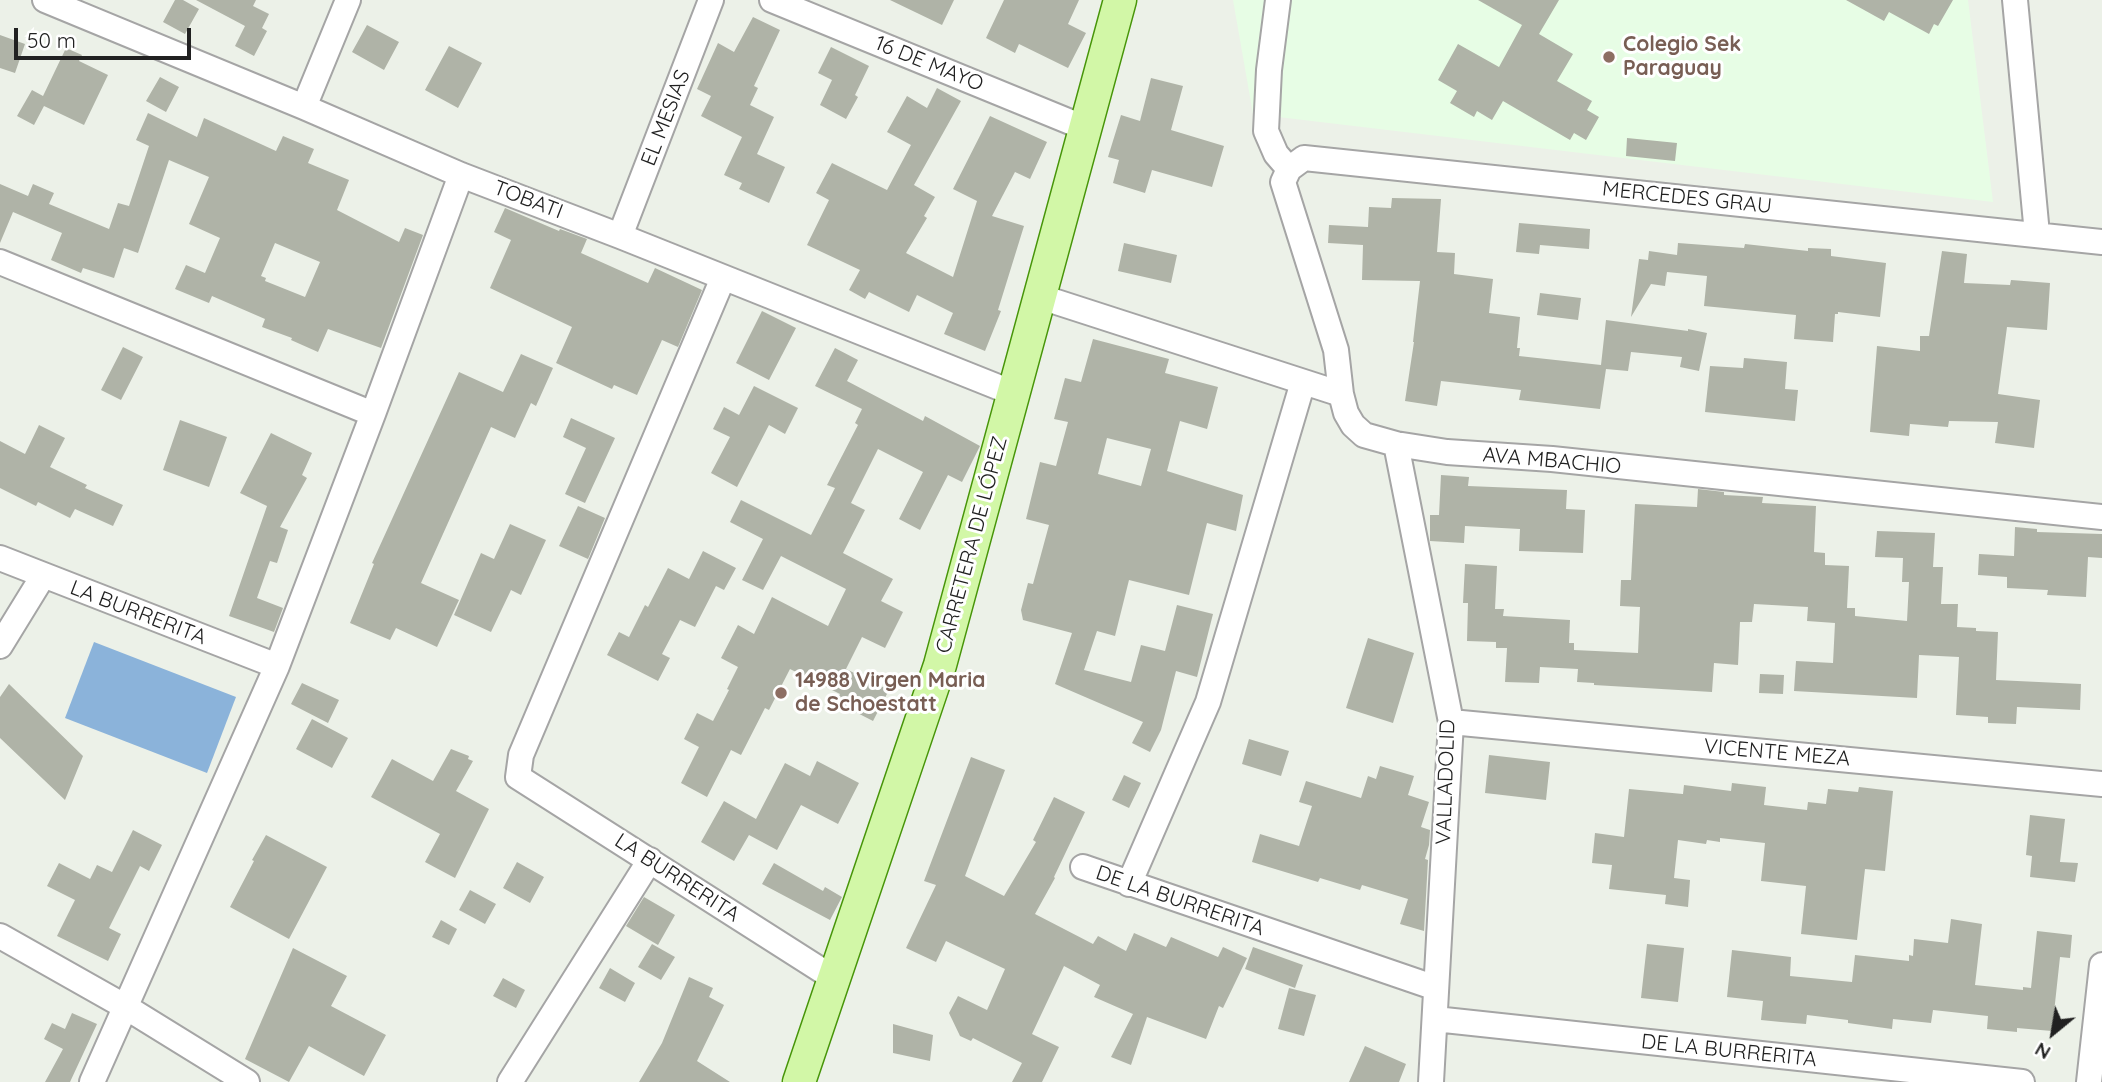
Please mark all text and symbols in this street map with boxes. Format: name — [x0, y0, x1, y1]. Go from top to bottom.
scale bar — [18, 14, 194, 58]
text: 50 m — [27, 27, 76, 53]
street label: 16 DE MAYO — [871, 31, 987, 97]
place label: Colegio Sek Paraguay — [1623, 32, 1741, 82]
marker: Colegio Sek Paraguay — [1601, 49, 1617, 65]
street label: EL MESIAS — [636, 67, 696, 169]
street label: TOBATI — [490, 175, 566, 225]
street label: MERCEDES GRAU — [1601, 177, 1773, 219]
street label: CARRETERA DE LÓPEZ — [931, 434, 1013, 656]
street label: AVA MBACHIO — [1482, 442, 1622, 480]
street label: LA BURRERITA — [66, 575, 210, 651]
place label: 14988 Virgen Maria de Schoestatt — [795, 668, 985, 718]
marker: 14988 Virgen Maria de Schoestatt — [773, 685, 789, 701]
street label: VALLADOLID — [1431, 719, 1461, 845]
street label: VICENTE MEZA — [1703, 734, 1851, 772]
street label: LA BURRERITA — [610, 828, 744, 928]
street label: DE LA BURRERITA — [1092, 860, 1268, 942]
north arrow — [2018, 998, 2088, 1068]
street label: DE LA BURRERITA — [1640, 1029, 1818, 1073]
text: N — [2030, 1037, 2055, 1065]

